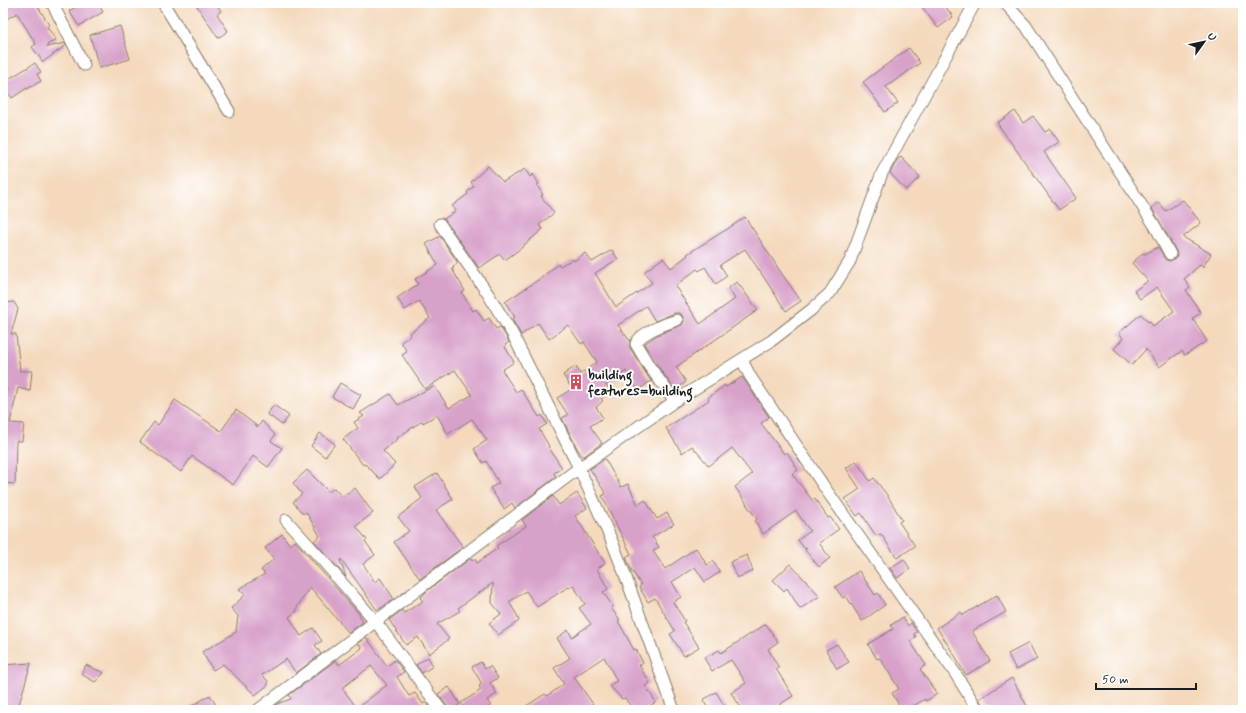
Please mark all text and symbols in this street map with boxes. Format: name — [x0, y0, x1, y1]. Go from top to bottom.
north arrow — [1184, 22, 1224, 62]
text: U — [1204, 30, 1219, 44]
place label: building features=building — [587, 366, 693, 403]
building icon: building features=building — [567, 373, 585, 391]
scale bar — [1096, 665, 1196, 691]
text: 50 m — [1102, 672, 1129, 688]

